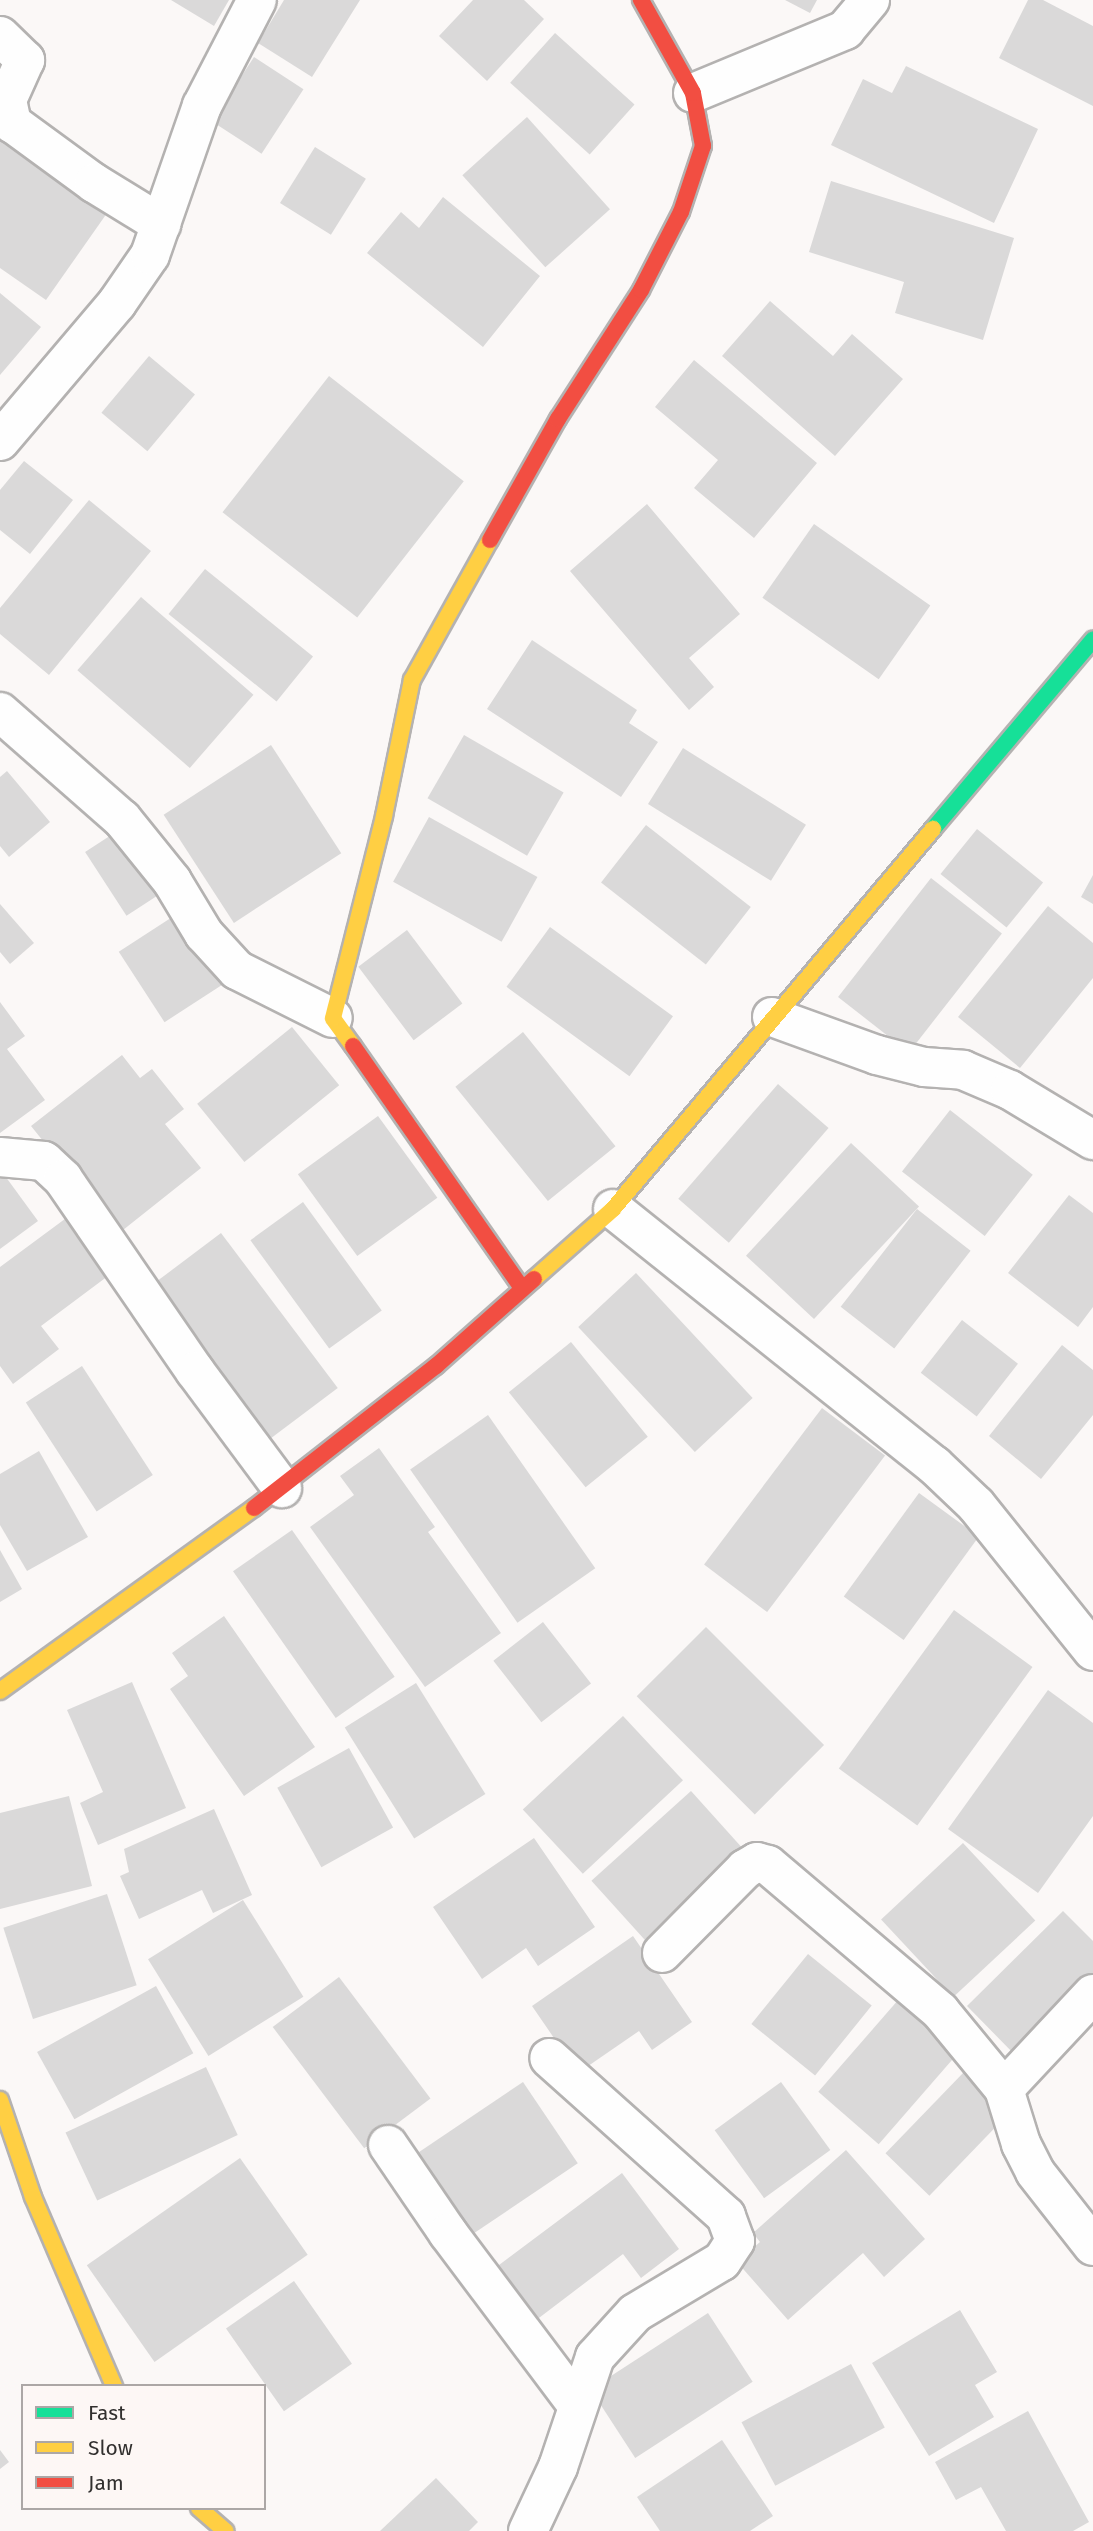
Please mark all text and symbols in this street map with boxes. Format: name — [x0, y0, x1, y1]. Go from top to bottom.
legend — [21, 2384, 266, 2510]
text: Fast — [88, 2400, 126, 2426]
text: Slow — [88, 2435, 133, 2461]
text: Jam — [88, 2470, 124, 2496]

